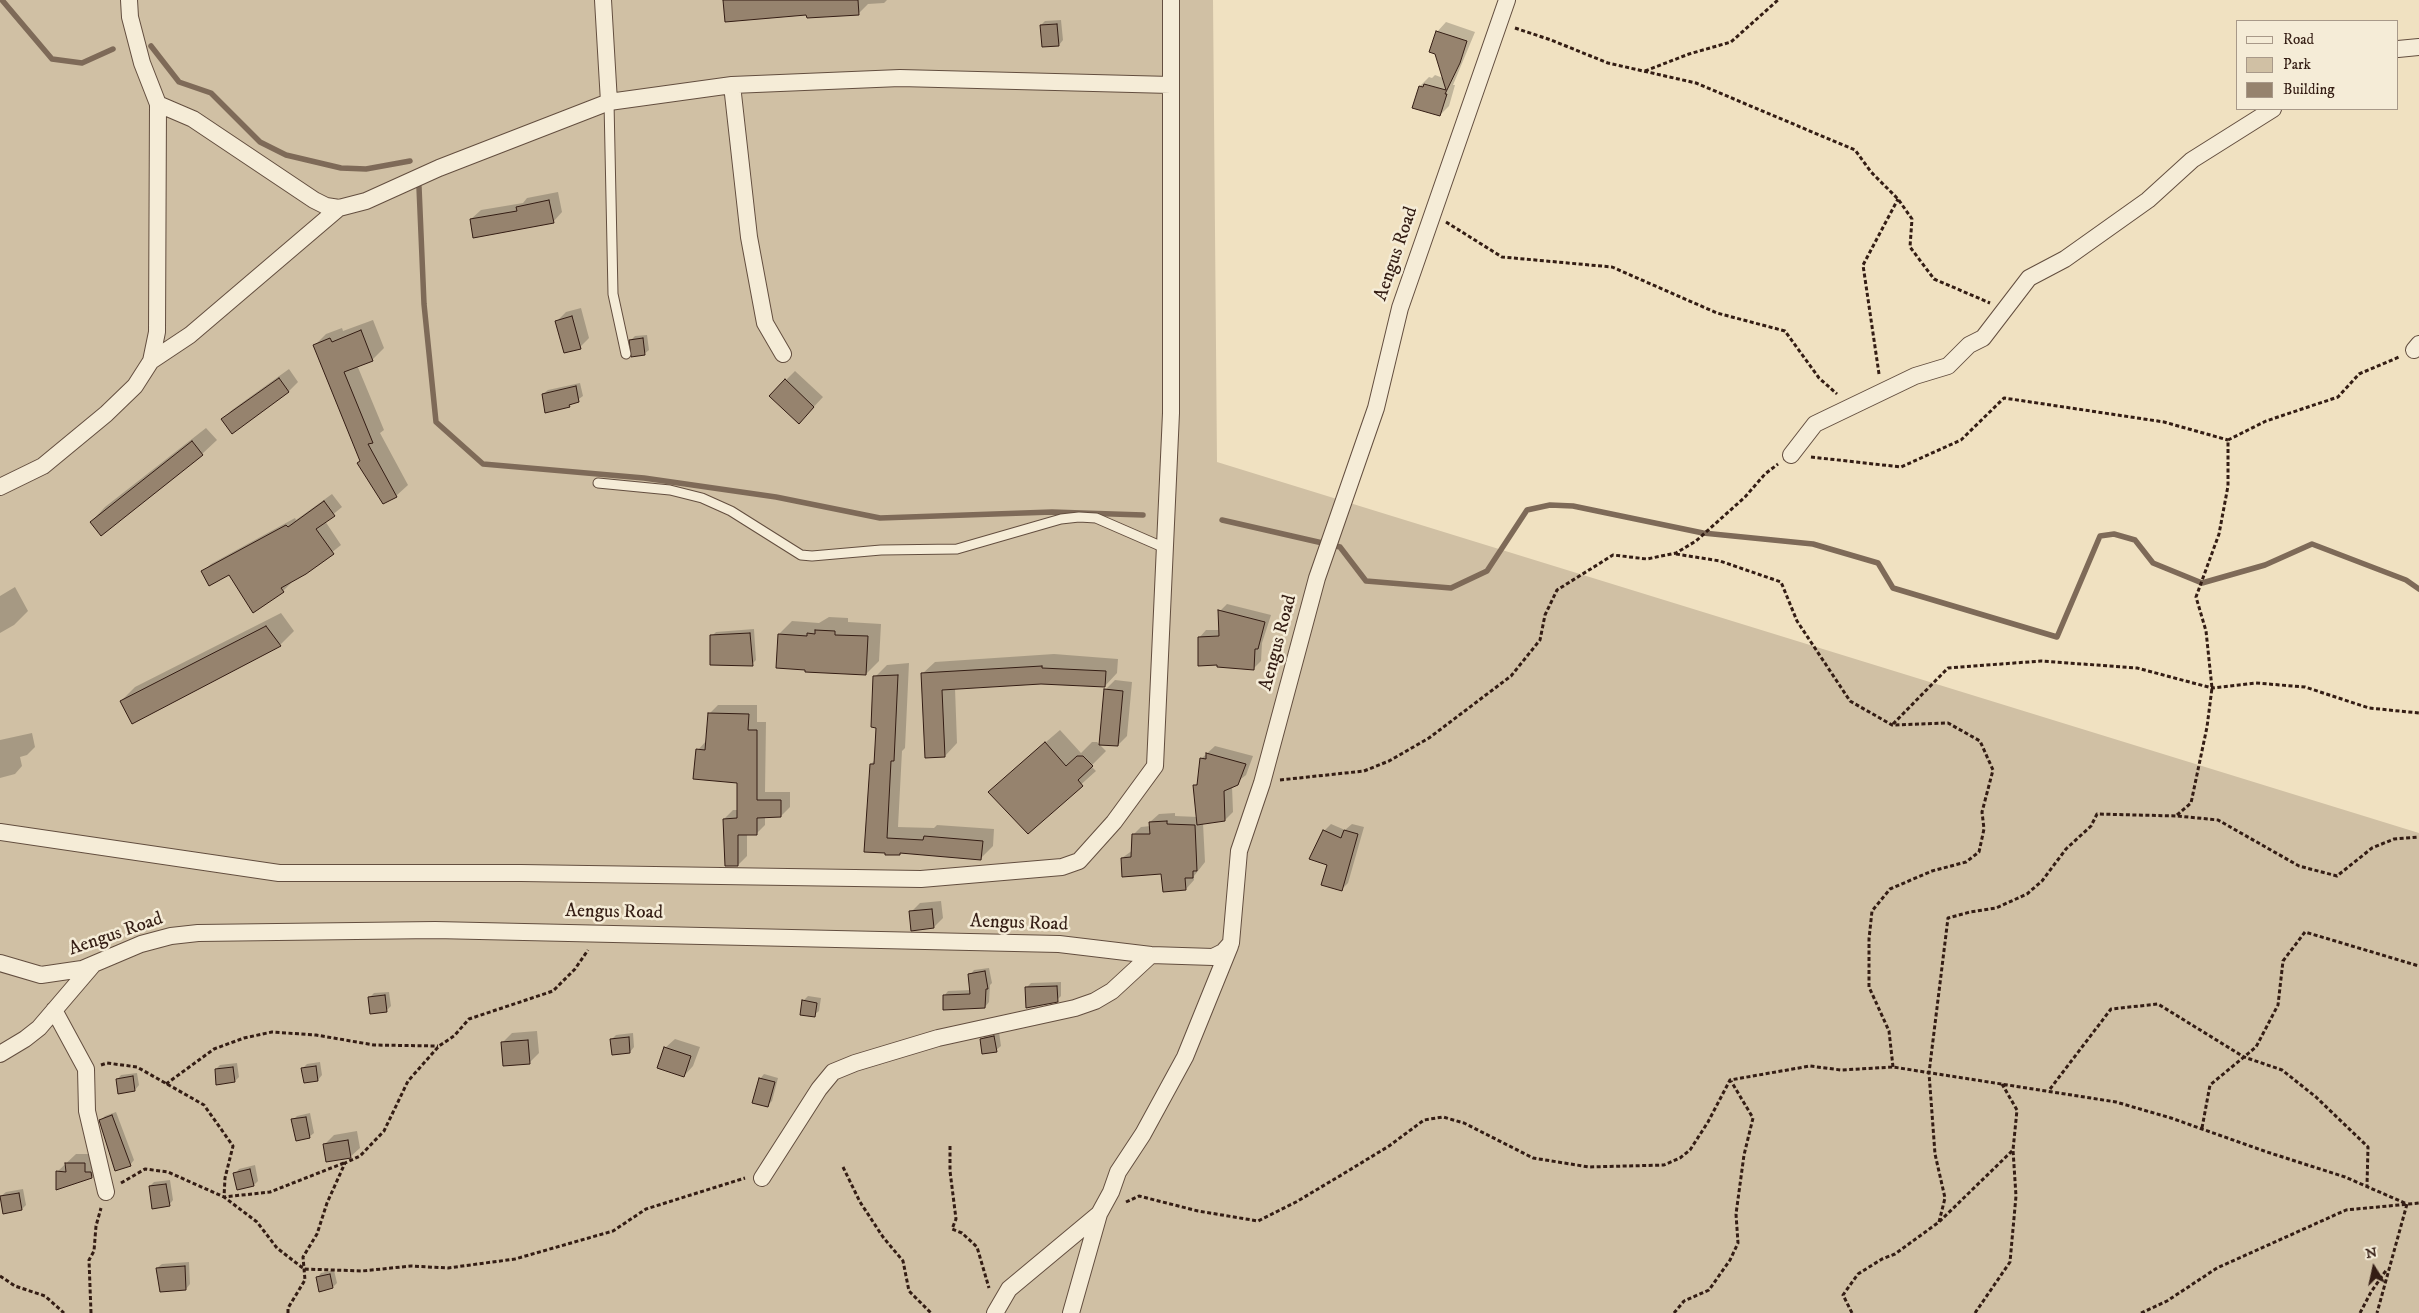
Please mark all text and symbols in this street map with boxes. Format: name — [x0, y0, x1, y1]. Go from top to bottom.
legend — [2236, 20, 2399, 110]
text: Road — [2283, 30, 2314, 49]
text: Park — [2283, 55, 2311, 74]
text: Building — [2283, 80, 2335, 99]
street label: Aengus Road — [1370, 204, 1424, 304]
street label: Aengus Road — [1255, 593, 1303, 693]
street label: Aengus Road — [565, 901, 663, 925]
street label: Aengus Road — [66, 908, 166, 962]
street label: Aengus Road — [970, 911, 1068, 937]
north arrow — [2349, 1243, 2399, 1293]
text: N — [2364, 1243, 2379, 1263]

